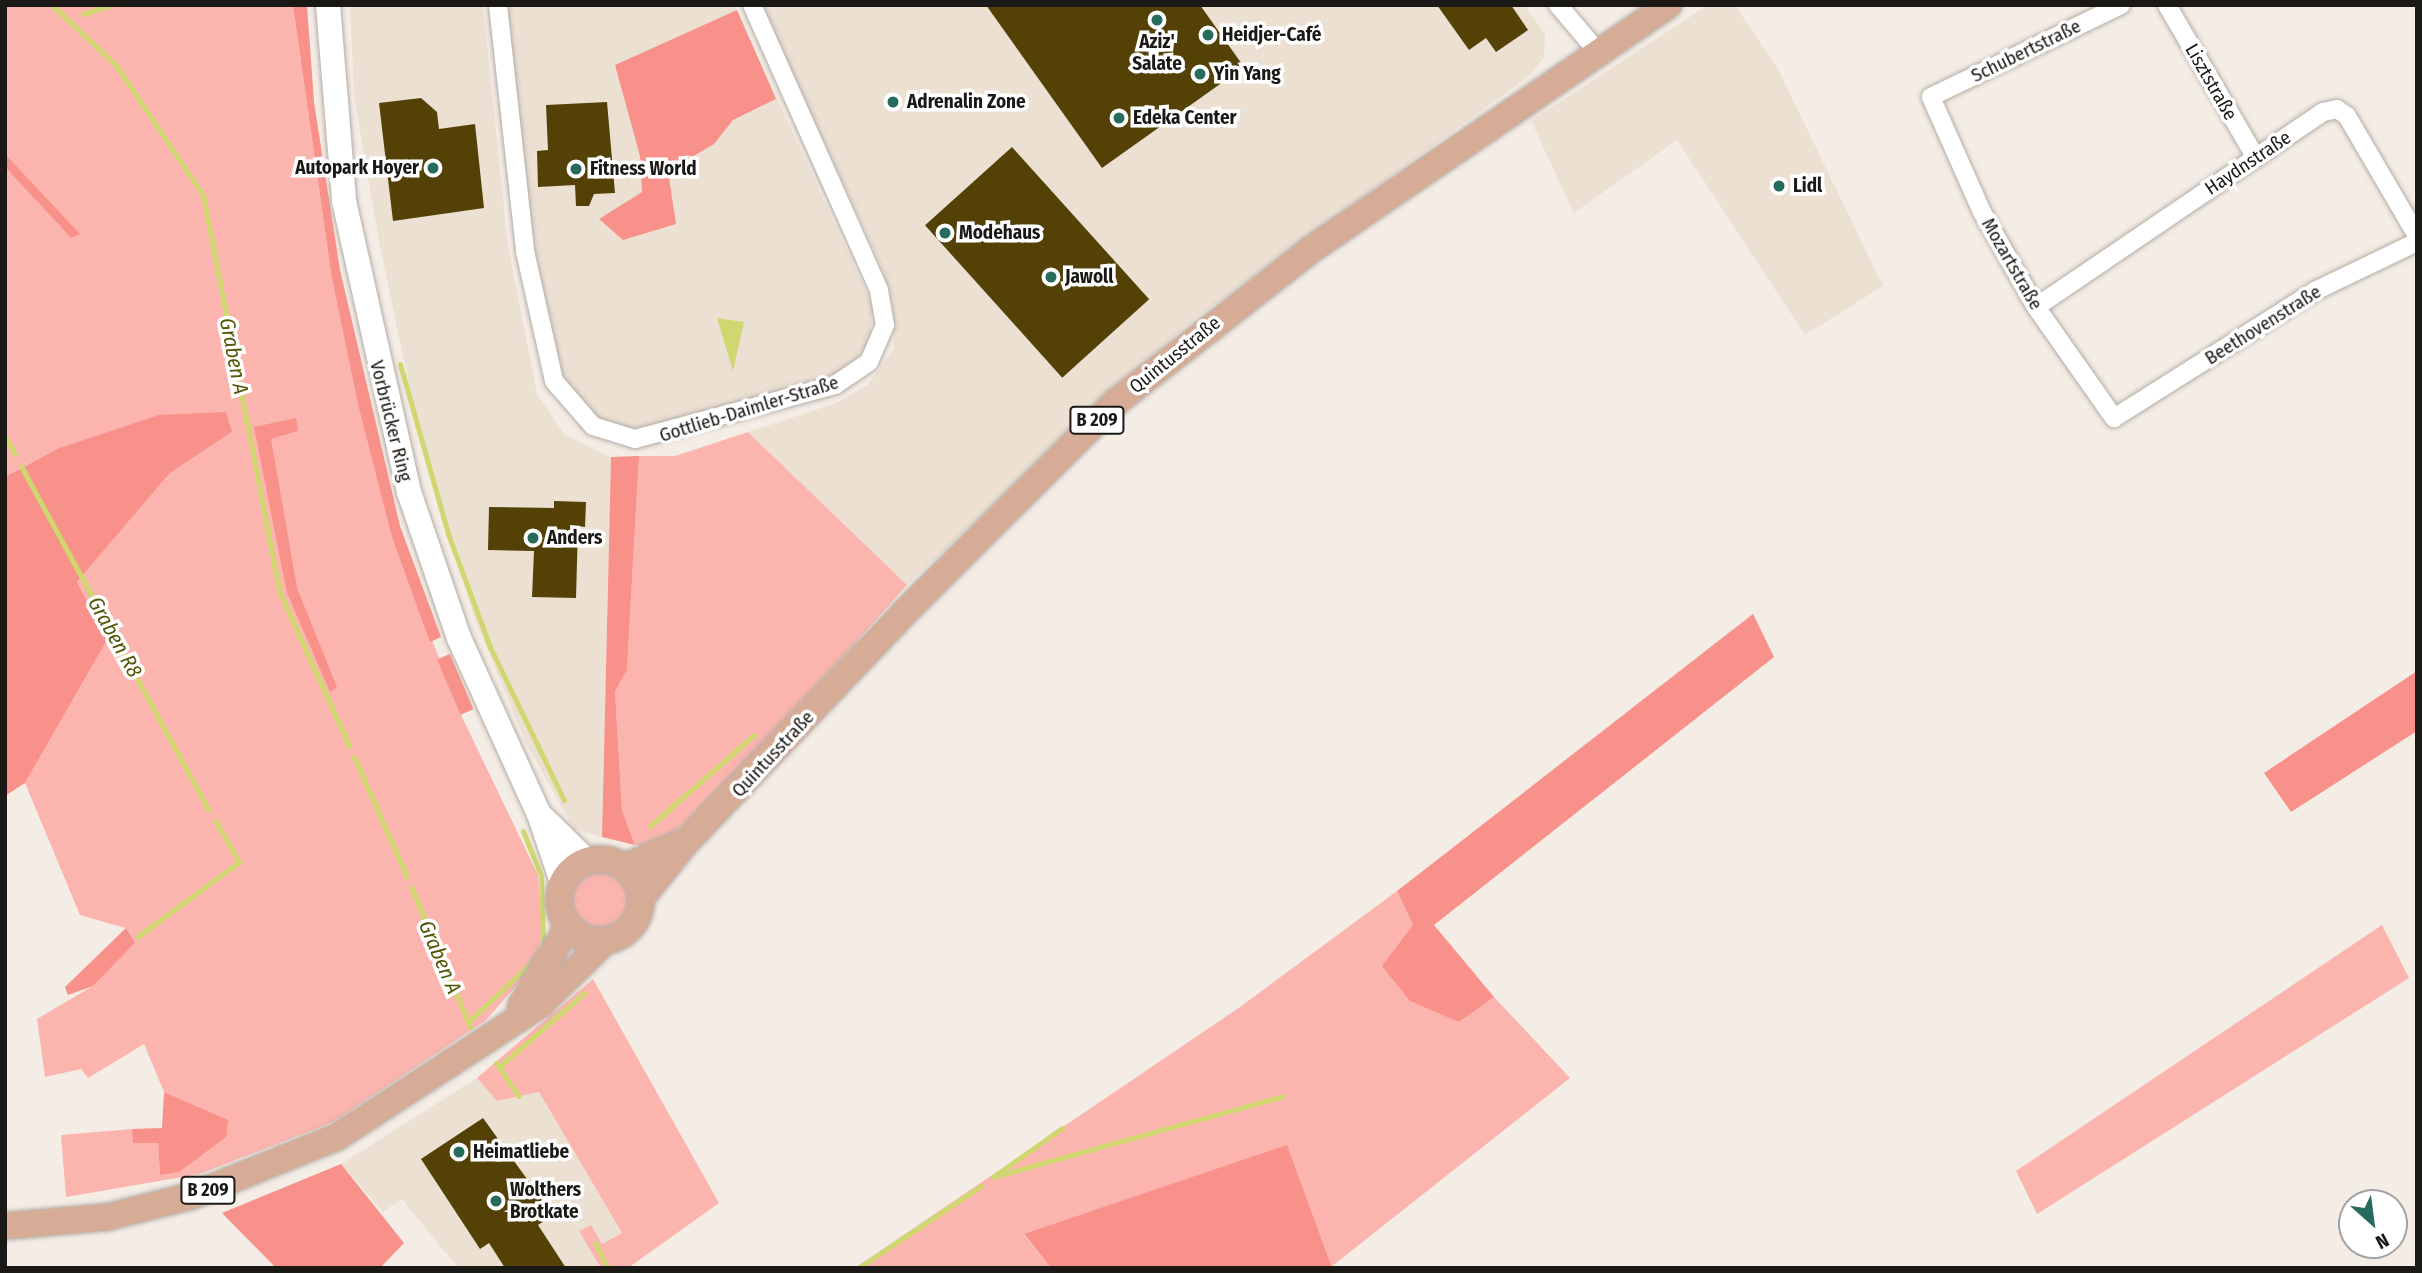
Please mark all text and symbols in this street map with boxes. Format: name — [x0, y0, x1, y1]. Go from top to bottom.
marker: Aziz' Salate — [1149, 12, 1165, 28]
street label: Schubertstraße — [1967, 15, 2085, 87]
place label: Heidjer-Café — [1222, 24, 1321, 46]
marker: Heidjer-Café — [1200, 27, 1216, 43]
place label: Aziz' Salate — [1132, 31, 1182, 75]
street label: Lisztstraße — [2180, 40, 2242, 124]
place label: Yin Yang — [1214, 63, 1281, 85]
marker: Yin Yang — [1192, 66, 1208, 82]
place label: Adrenalin Zone — [907, 91, 1026, 113]
marker: Adrenalin Zone — [885, 94, 901, 110]
place label: Edeka Center — [1133, 107, 1236, 129]
marker: Edeka Center — [1111, 110, 1127, 126]
street label: Haydnstraße — [2201, 126, 2295, 200]
place label: Autopark Hoyer — [295, 157, 419, 179]
place label: Fitness World — [590, 158, 697, 180]
marker: Autopark Hoyer — [425, 160, 441, 176]
marker: Fitness World — [568, 161, 584, 177]
place label: Lidl — [1793, 175, 1822, 197]
marker: Lidl — [1771, 178, 1787, 194]
street label: Mozartstraße — [1977, 214, 2047, 314]
place label: Modehaus — [959, 222, 1040, 244]
marker: Modehaus — [937, 225, 953, 241]
place label: Jawoll — [1065, 266, 1113, 288]
marker: Jawoll — [1043, 269, 1059, 285]
street label: Beethovenstraße — [2201, 280, 2325, 370]
street label: Quintusstraße — [1125, 312, 1225, 398]
water label: Graben A — [214, 316, 254, 396]
street label: Vorbrücker Ring — [365, 358, 417, 484]
street label: Gottlieb-Daimler-Straße — [657, 371, 841, 447]
road number: B 209 — [1069, 406, 1125, 434]
place label: Anders — [547, 527, 602, 549]
marker: Anders — [525, 530, 541, 546]
water label: Graben R8 — [83, 592, 147, 682]
street label: Quintusstraße — [727, 706, 819, 802]
water label: Graben A — [413, 917, 467, 997]
place label: Heimatliebe — [473, 1141, 569, 1163]
marker: Heimatliebe — [451, 1144, 467, 1160]
road number: B 209 — [180, 1176, 236, 1204]
place label: Wolthers Brotkate — [510, 1179, 581, 1223]
north arrow — [2338, 1189, 2408, 1259]
marker: Wolthers Brotkate — [488, 1193, 504, 1209]
text: N — [2372, 1228, 2393, 1254]

